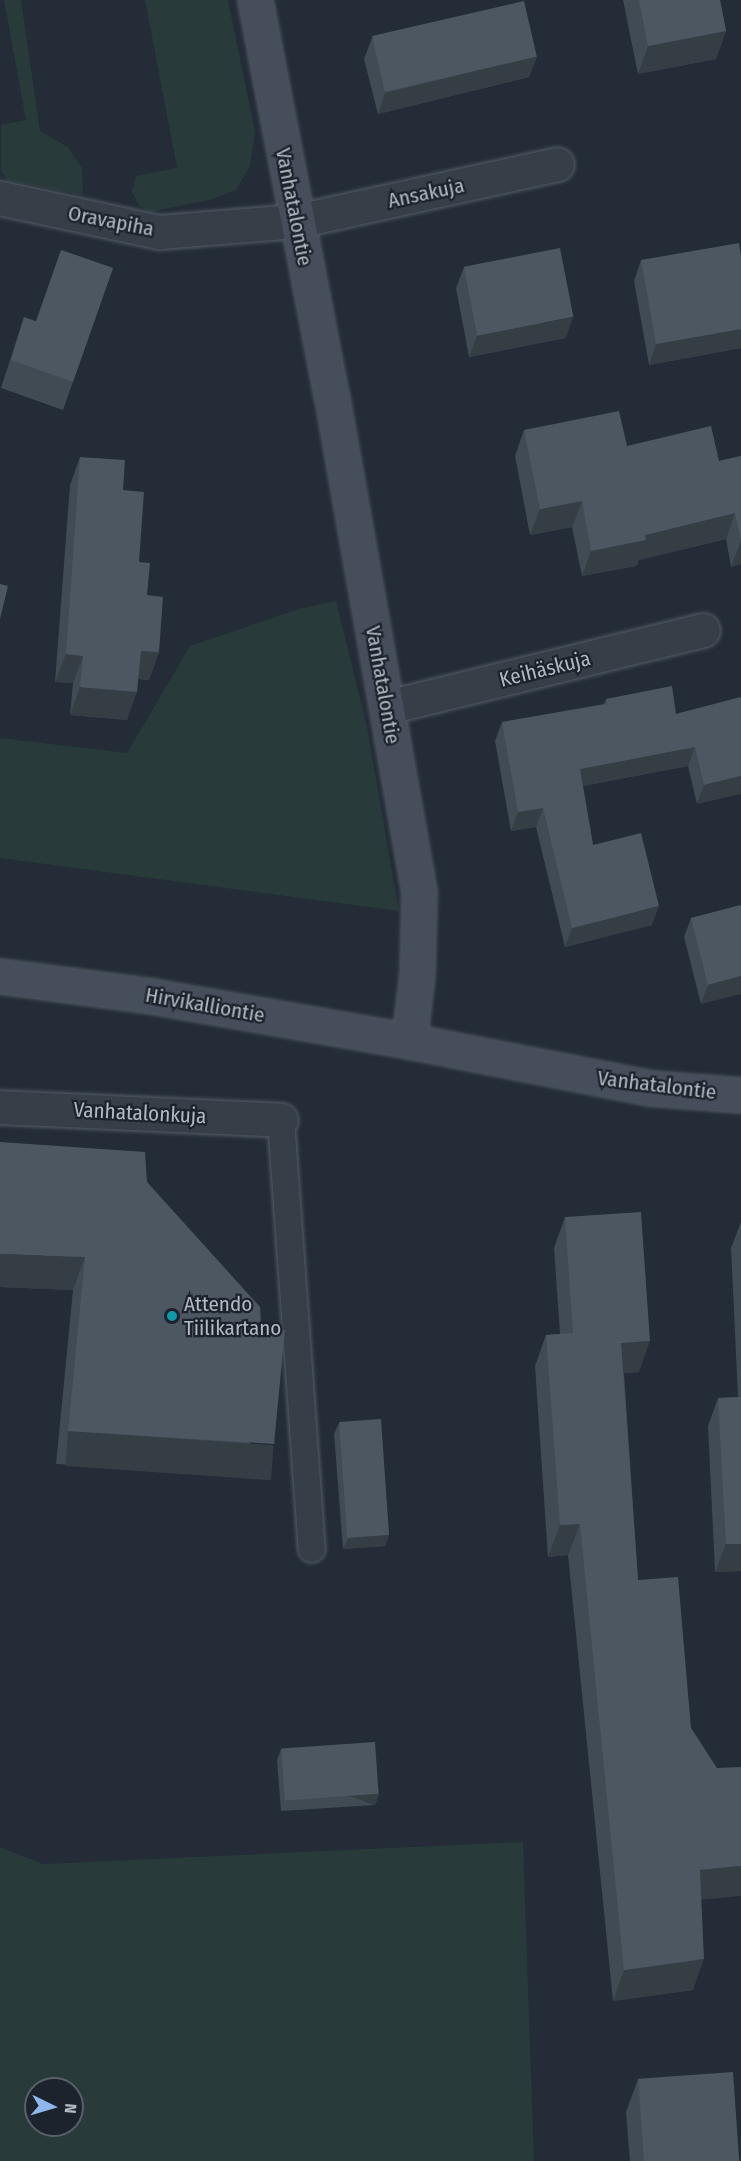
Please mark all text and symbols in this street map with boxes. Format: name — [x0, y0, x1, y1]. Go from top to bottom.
street label: Vanhatalontie — [270, 146, 318, 268]
street label: Ansakuja — [386, 173, 466, 213]
street label: Oravapiha — [66, 200, 156, 242]
street label: Vanhatalontie — [360, 624, 406, 746]
street label: Keihäskuja — [497, 646, 593, 692]
street label: Hirvikalliontie — [143, 982, 267, 1028]
street label: Vanhatalontie — [596, 1065, 718, 1105]
street label: Vanhatalonkuja — [73, 1097, 207, 1129]
place label: Attendo Tiilikartano — [184, 1291, 281, 1341]
marker: Attendo Tiilikartano — [165, 1309, 179, 1323]
north arrow — [24, 2077, 84, 2137]
text: N — [61, 2103, 80, 2114]

